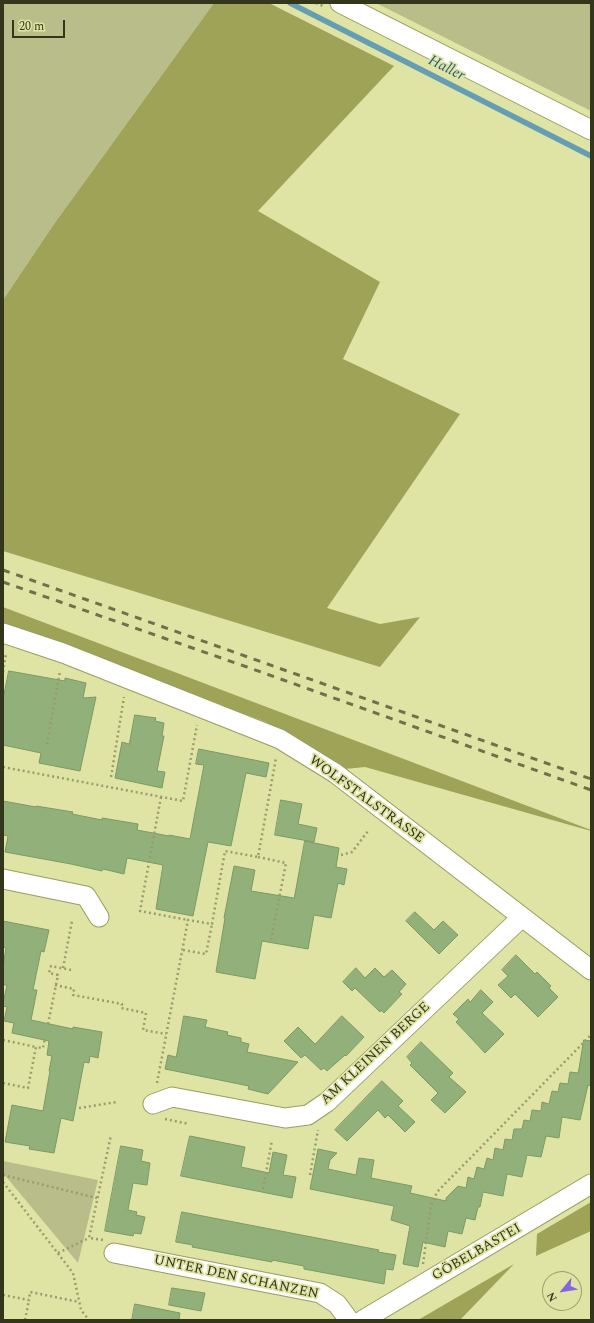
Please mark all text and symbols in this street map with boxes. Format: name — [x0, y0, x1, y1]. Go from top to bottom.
scale bar — [14, 12, 67, 38]
text: 20 m — [19, 17, 44, 36]
water label: Haller — [425, 52, 467, 86]
street label: WOLFSTALSTRASSE — [305, 753, 427, 847]
street label: AM KLEINEN BERGE — [318, 999, 434, 1109]
street label: GÖBELBASTEI — [430, 1221, 524, 1285]
street label: UNTER DEN SCHANZEN — [152, 1252, 320, 1304]
north arrow — [542, 1271, 582, 1311]
text: N — [542, 1289, 562, 1305]

